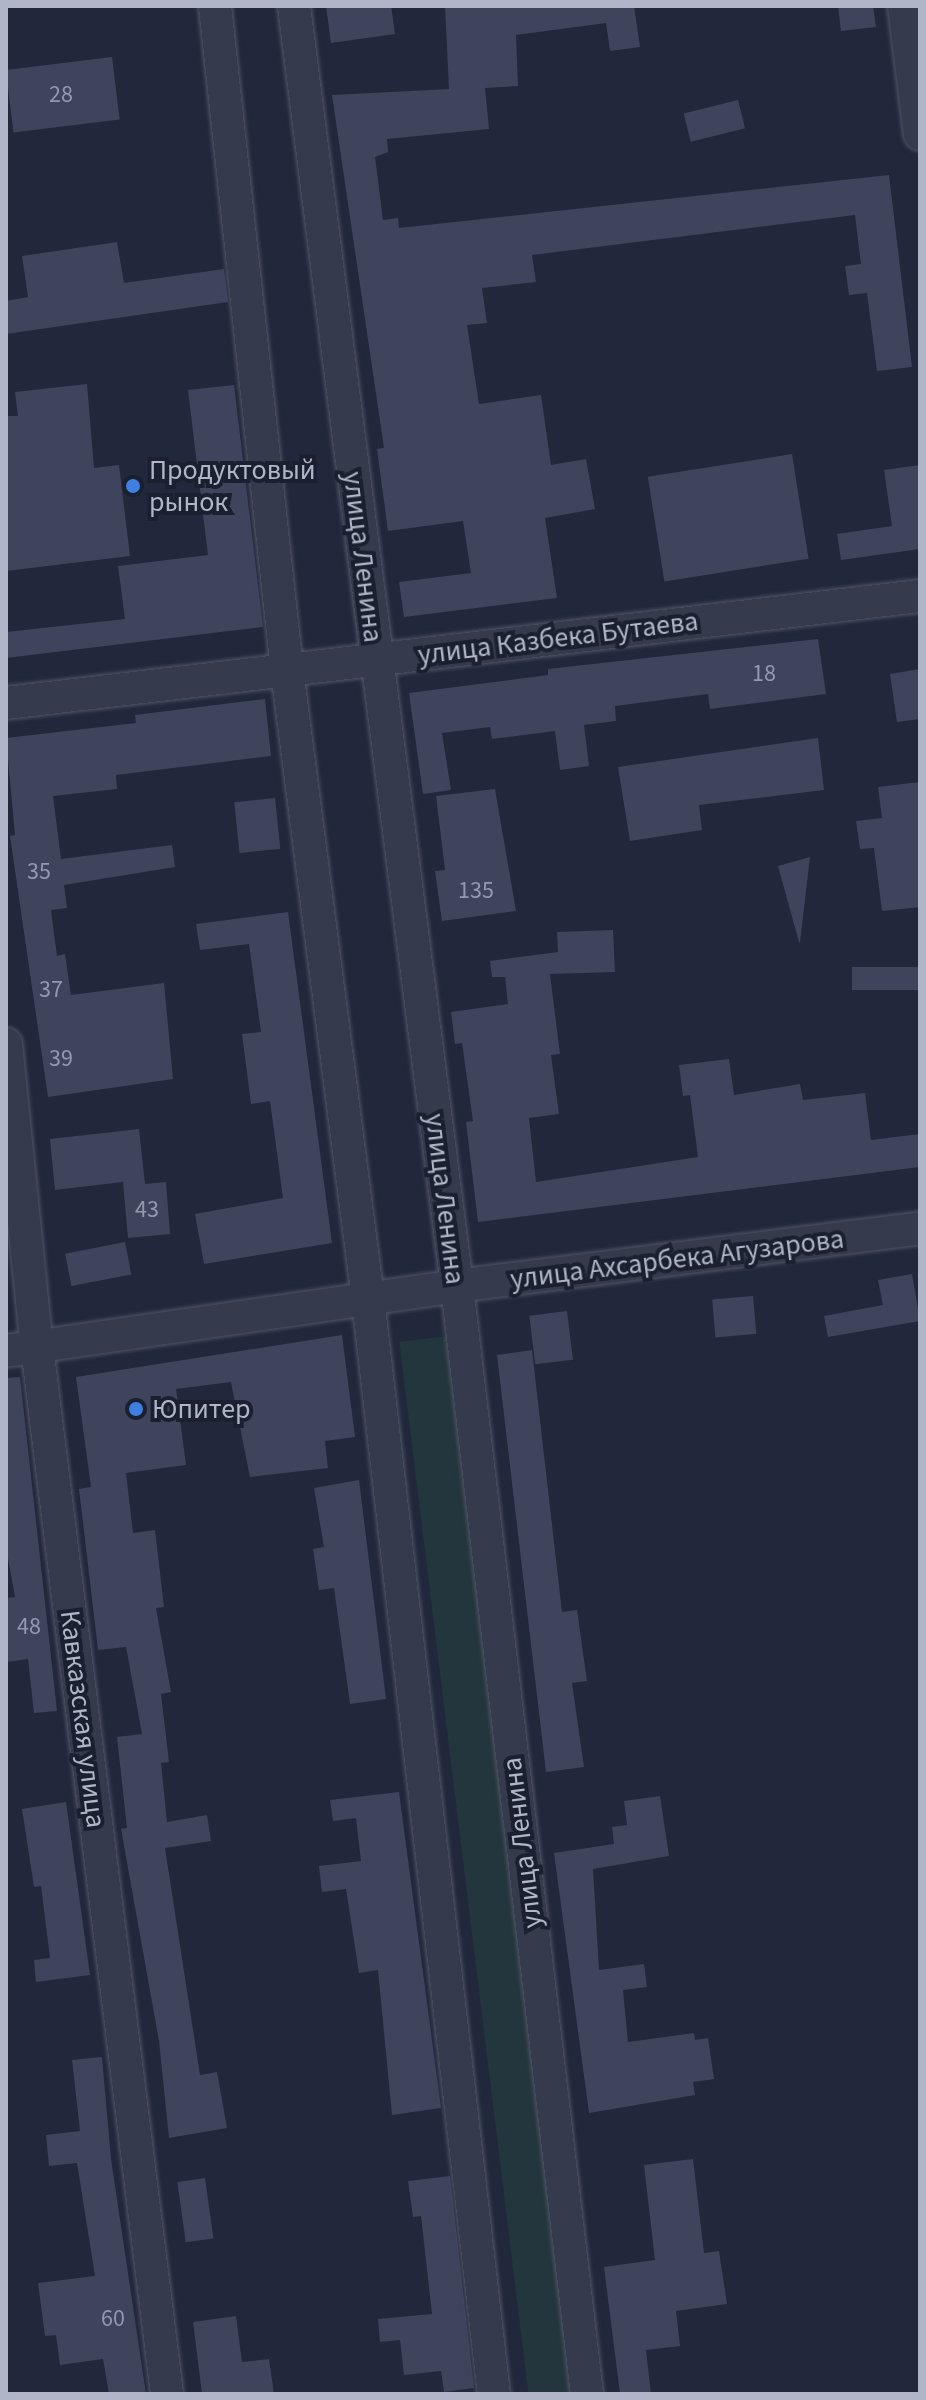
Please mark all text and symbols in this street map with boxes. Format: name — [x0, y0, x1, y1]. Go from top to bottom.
house number: 28 — [49, 81, 73, 109]
place label: Продуктовый рынок — [149, 453, 316, 519]
street label: улица Ленина — [336, 470, 390, 644]
marker: Продуктовый рынок — [124, 477, 142, 495]
street label: улица Казбека Бутаева — [416, 604, 700, 672]
house number: 18 — [752, 660, 776, 688]
house number: 35 — [27, 858, 51, 886]
house number: 135 — [458, 877, 494, 905]
house number: 37 — [39, 976, 63, 1004]
house number: 39 — [49, 1045, 73, 1073]
street label: улица Ленина — [418, 1112, 472, 1286]
house number: 43 — [135, 1196, 159, 1224]
street label: улица Ахсарбека Агузарова — [508, 1222, 846, 1296]
place label: Юпитер — [152, 1392, 251, 1426]
marker: Юпитер — [127, 1400, 145, 1418]
street label: Кавказская улица — [53, 1608, 113, 1830]
house number: 48 — [17, 1613, 41, 1641]
street label: улица Ленина — [495, 1756, 549, 1930]
house number: 60 — [101, 2305, 125, 2333]

